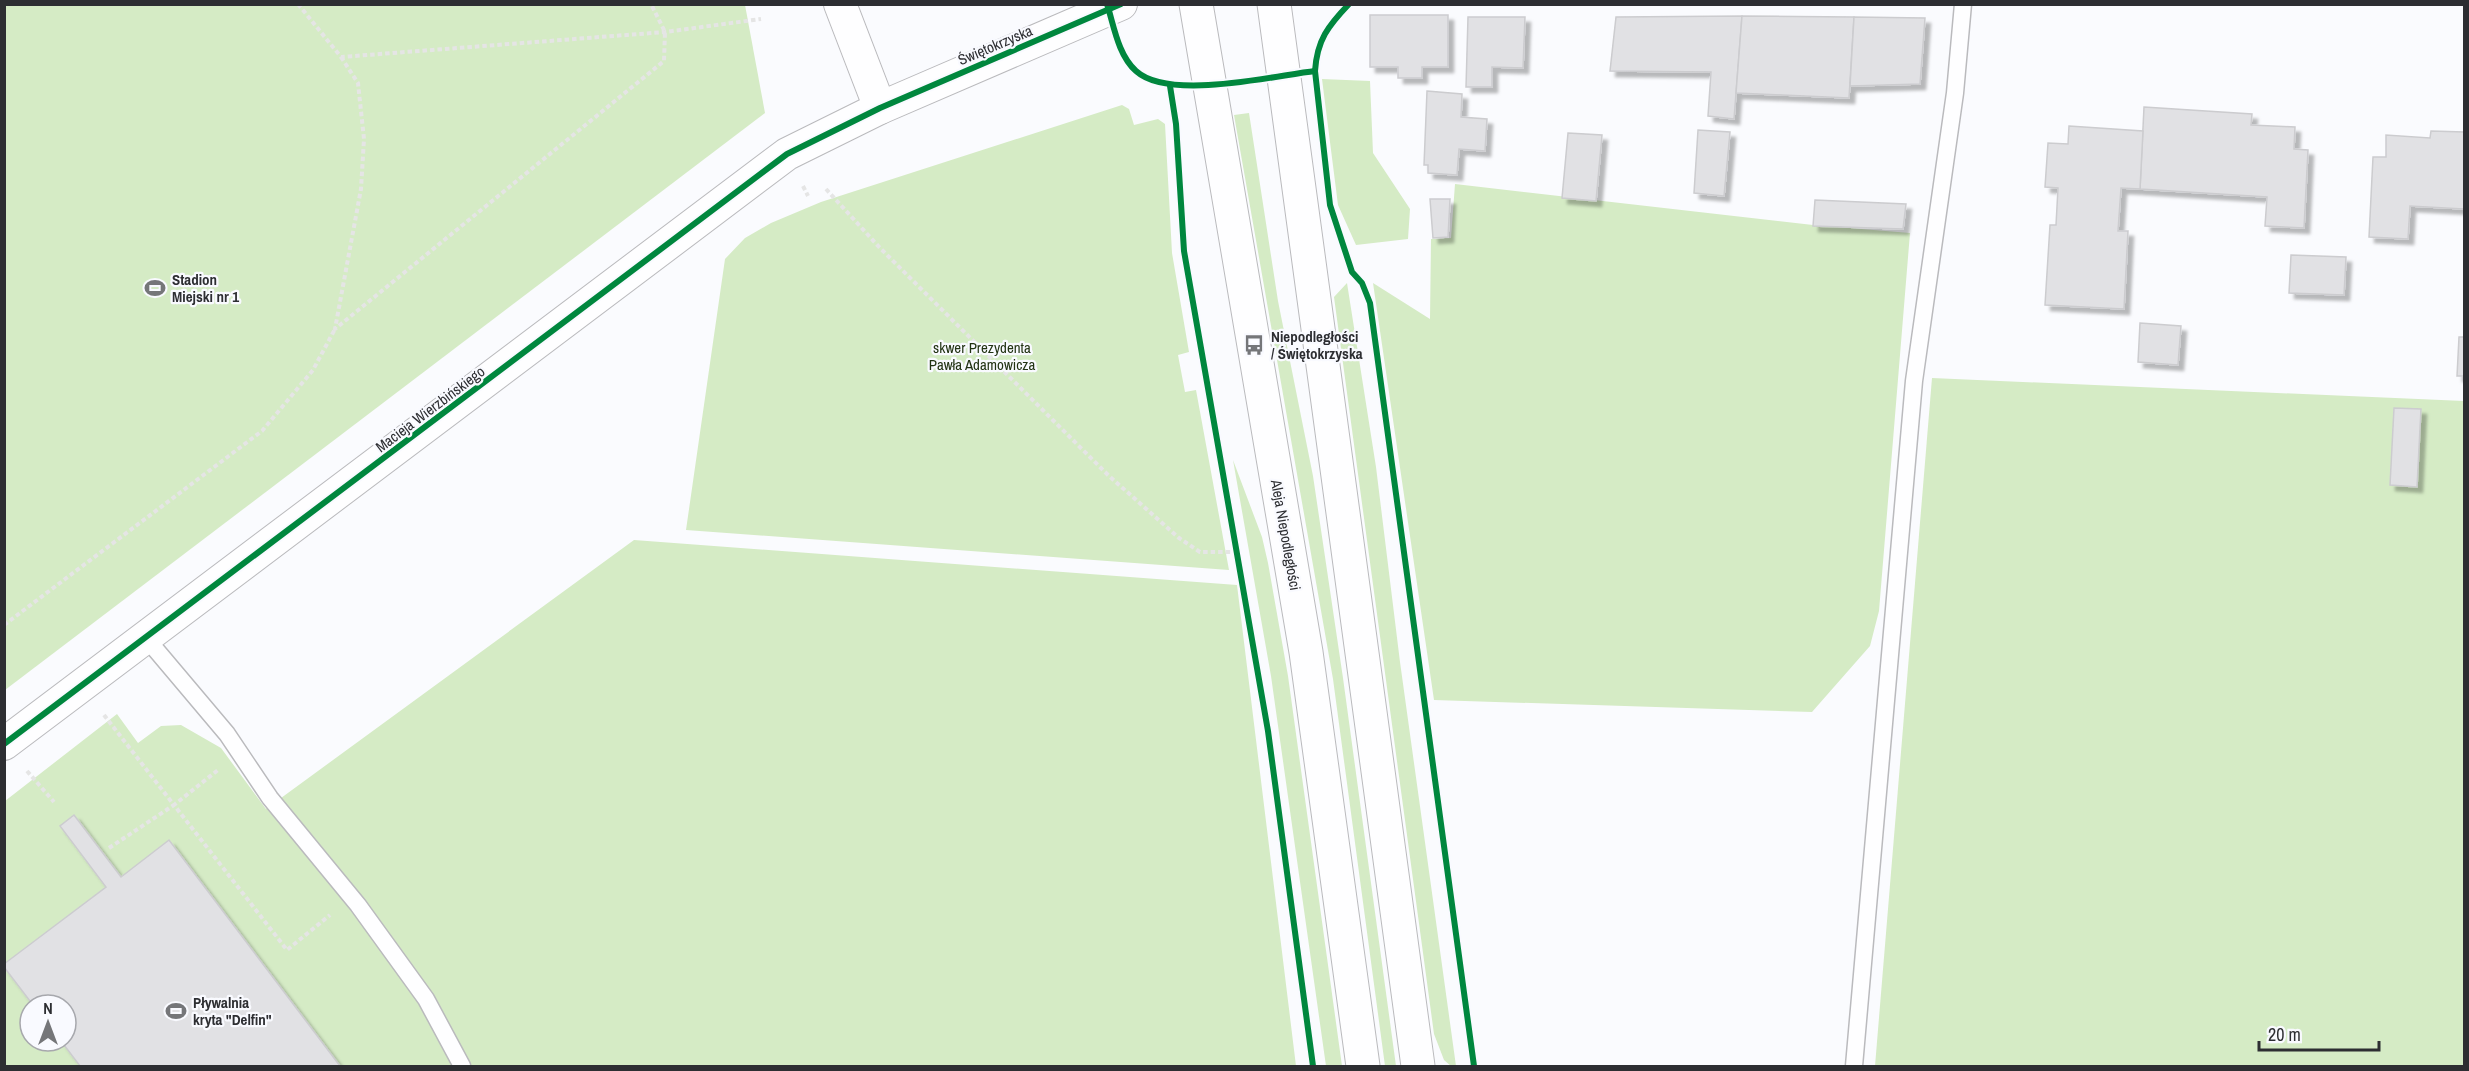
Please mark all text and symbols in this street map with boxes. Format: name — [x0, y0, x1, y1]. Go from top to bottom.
street label: Świętokrzyska — [954, 20, 1036, 70]
place label: Stadion Miejski nr 1 — [172, 269, 239, 307]
sports icon: Stadion Miejski nr 1 — [143, 276, 167, 300]
place label: Niepodległości / Świętokrzyska — [1271, 326, 1363, 364]
bus stop icon: Niepodległości / Świętokrzyska — [1242, 333, 1266, 357]
park label: skwer Prezydenta Pawła Adamowicza — [929, 337, 1035, 375]
street label: Macieja Wierzbińskiego — [371, 361, 489, 457]
street label: Aleja Niepodległości — [1266, 477, 1306, 592]
place label: Pływalnia kryta "Delfin" — [193, 992, 272, 1030]
north arrow — [18, 993, 78, 1053]
text: N — [43, 997, 53, 1019]
sports icon: Pływalnia kryta "Delfin" — [164, 999, 188, 1023]
scale bar — [2259, 1014, 2379, 1052]
text: 20 m — [2268, 1022, 2301, 1047]

